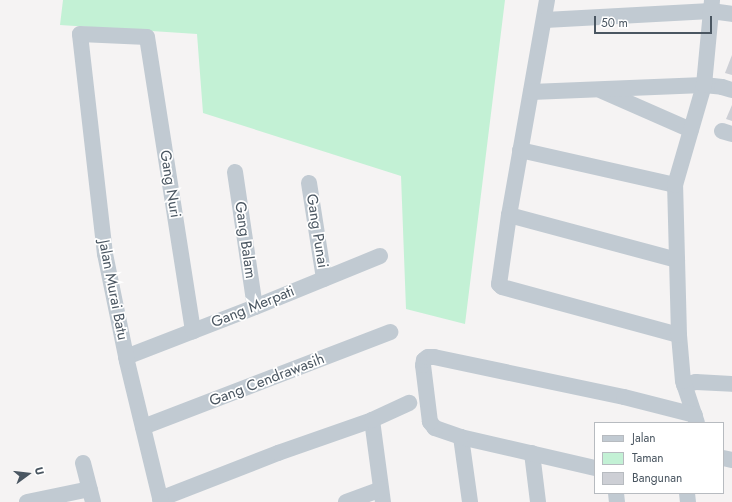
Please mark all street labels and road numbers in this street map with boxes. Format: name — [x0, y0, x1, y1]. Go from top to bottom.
street label: Gang Nuri — [156, 149, 184, 219]
street label: Gang Punai — [302, 193, 332, 269]
street label: Gang Balam — [231, 200, 259, 280]
street label: Jalan Murai Batu — [94, 238, 132, 342]
street label: Gang Merpati — [209, 282, 297, 332]
street label: Gang Cendrawasih — [207, 350, 327, 410]

